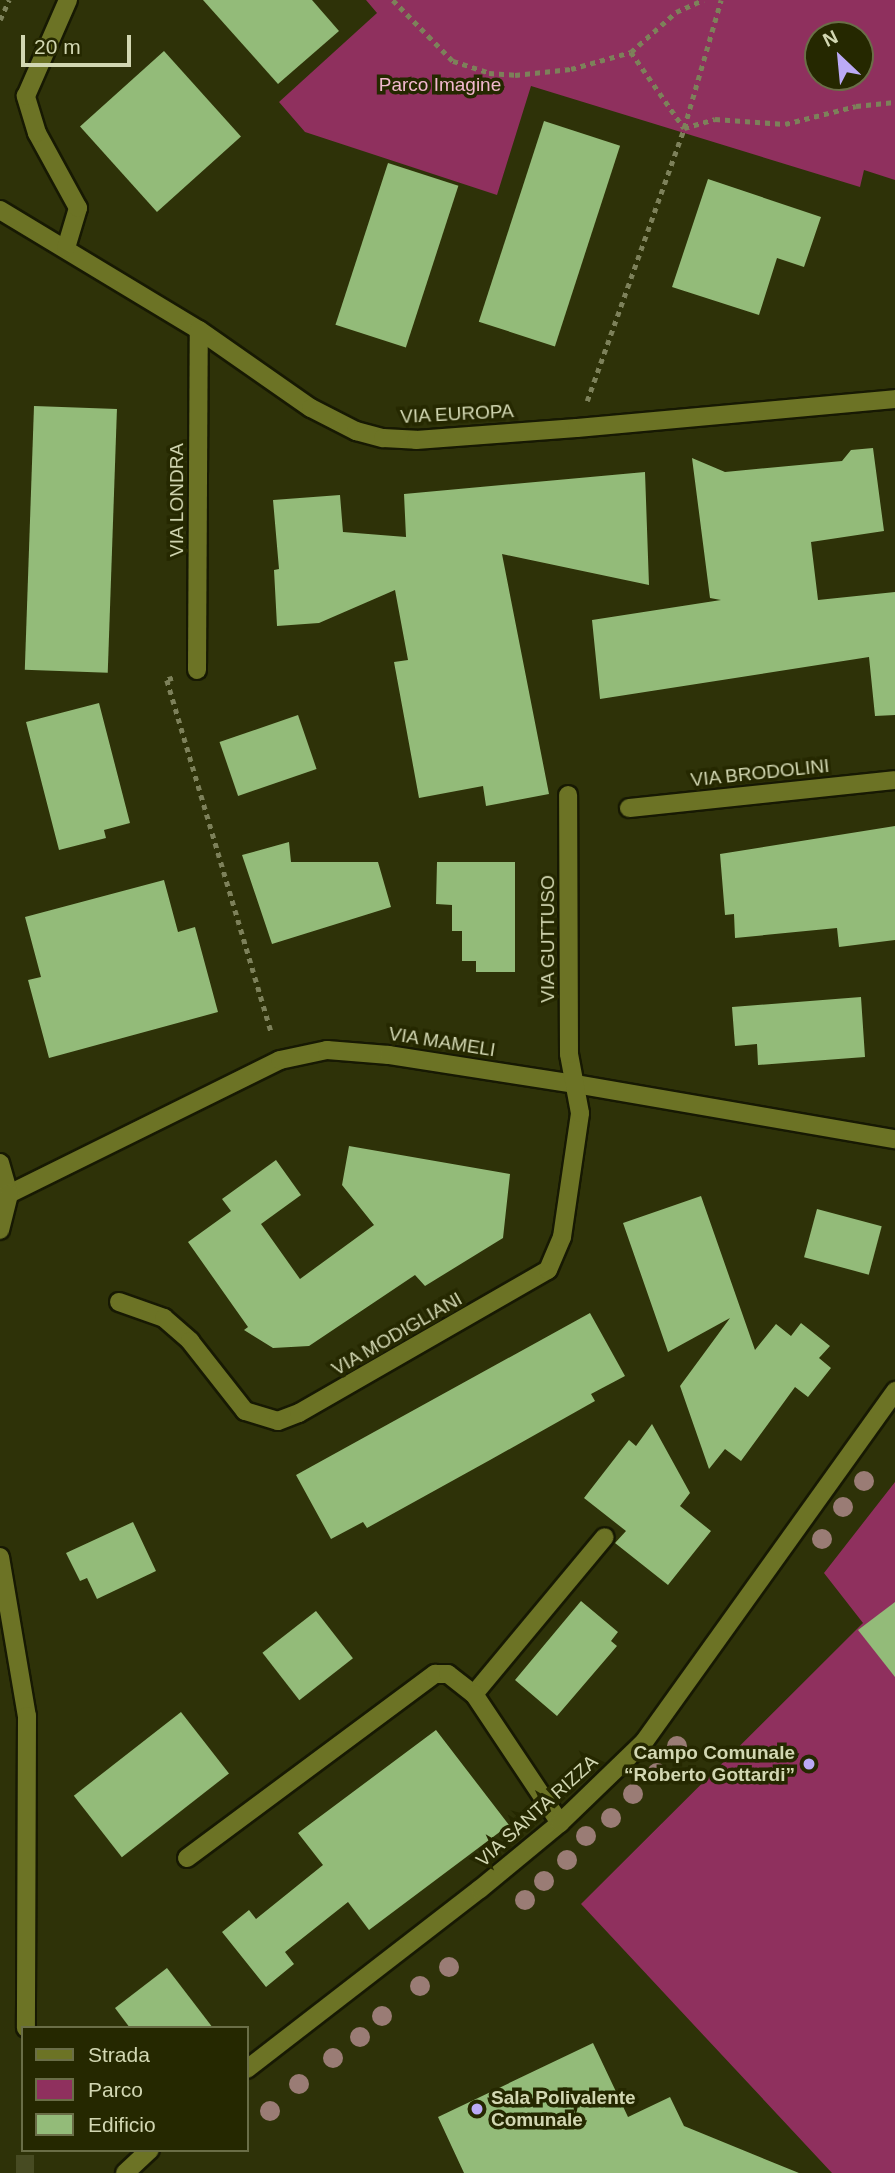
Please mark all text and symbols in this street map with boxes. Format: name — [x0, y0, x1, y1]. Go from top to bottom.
scale bar — [24, 21, 135, 65]
north arrow — [804, 21, 874, 91]
text: N — [820, 26, 841, 51]
text: 20 m — [34, 35, 81, 58]
park label: Parco Imagine — [379, 74, 501, 96]
street label: VIA EUROPA — [399, 400, 515, 428]
street label: VIA LONDRA — [166, 442, 188, 558]
street label: VIA BRODOLINI — [689, 754, 831, 792]
street label: VIA GUTTUSO — [537, 875, 559, 1003]
street label: VIA MAMELI — [387, 1022, 497, 1062]
street label: VIA MODIGLIANI — [327, 1287, 467, 1381]
place label: Campo Comunale “Roberto Gottardi” — [624, 1742, 795, 1786]
street label: VIA SANTA RIZZA — [471, 1750, 603, 1872]
marker: Campo Comunale “Roberto Gottardi” — [801, 1756, 817, 1772]
legend — [21, 2026, 248, 2152]
text: Strada — [88, 2043, 150, 2066]
text: Parco — [88, 2078, 143, 2101]
place label: Sala Polivalente Comunale — [491, 2087, 636, 2131]
marker: Sala Polivalente Comunale — [469, 2101, 485, 2117]
text: Edificio — [88, 2113, 156, 2136]

